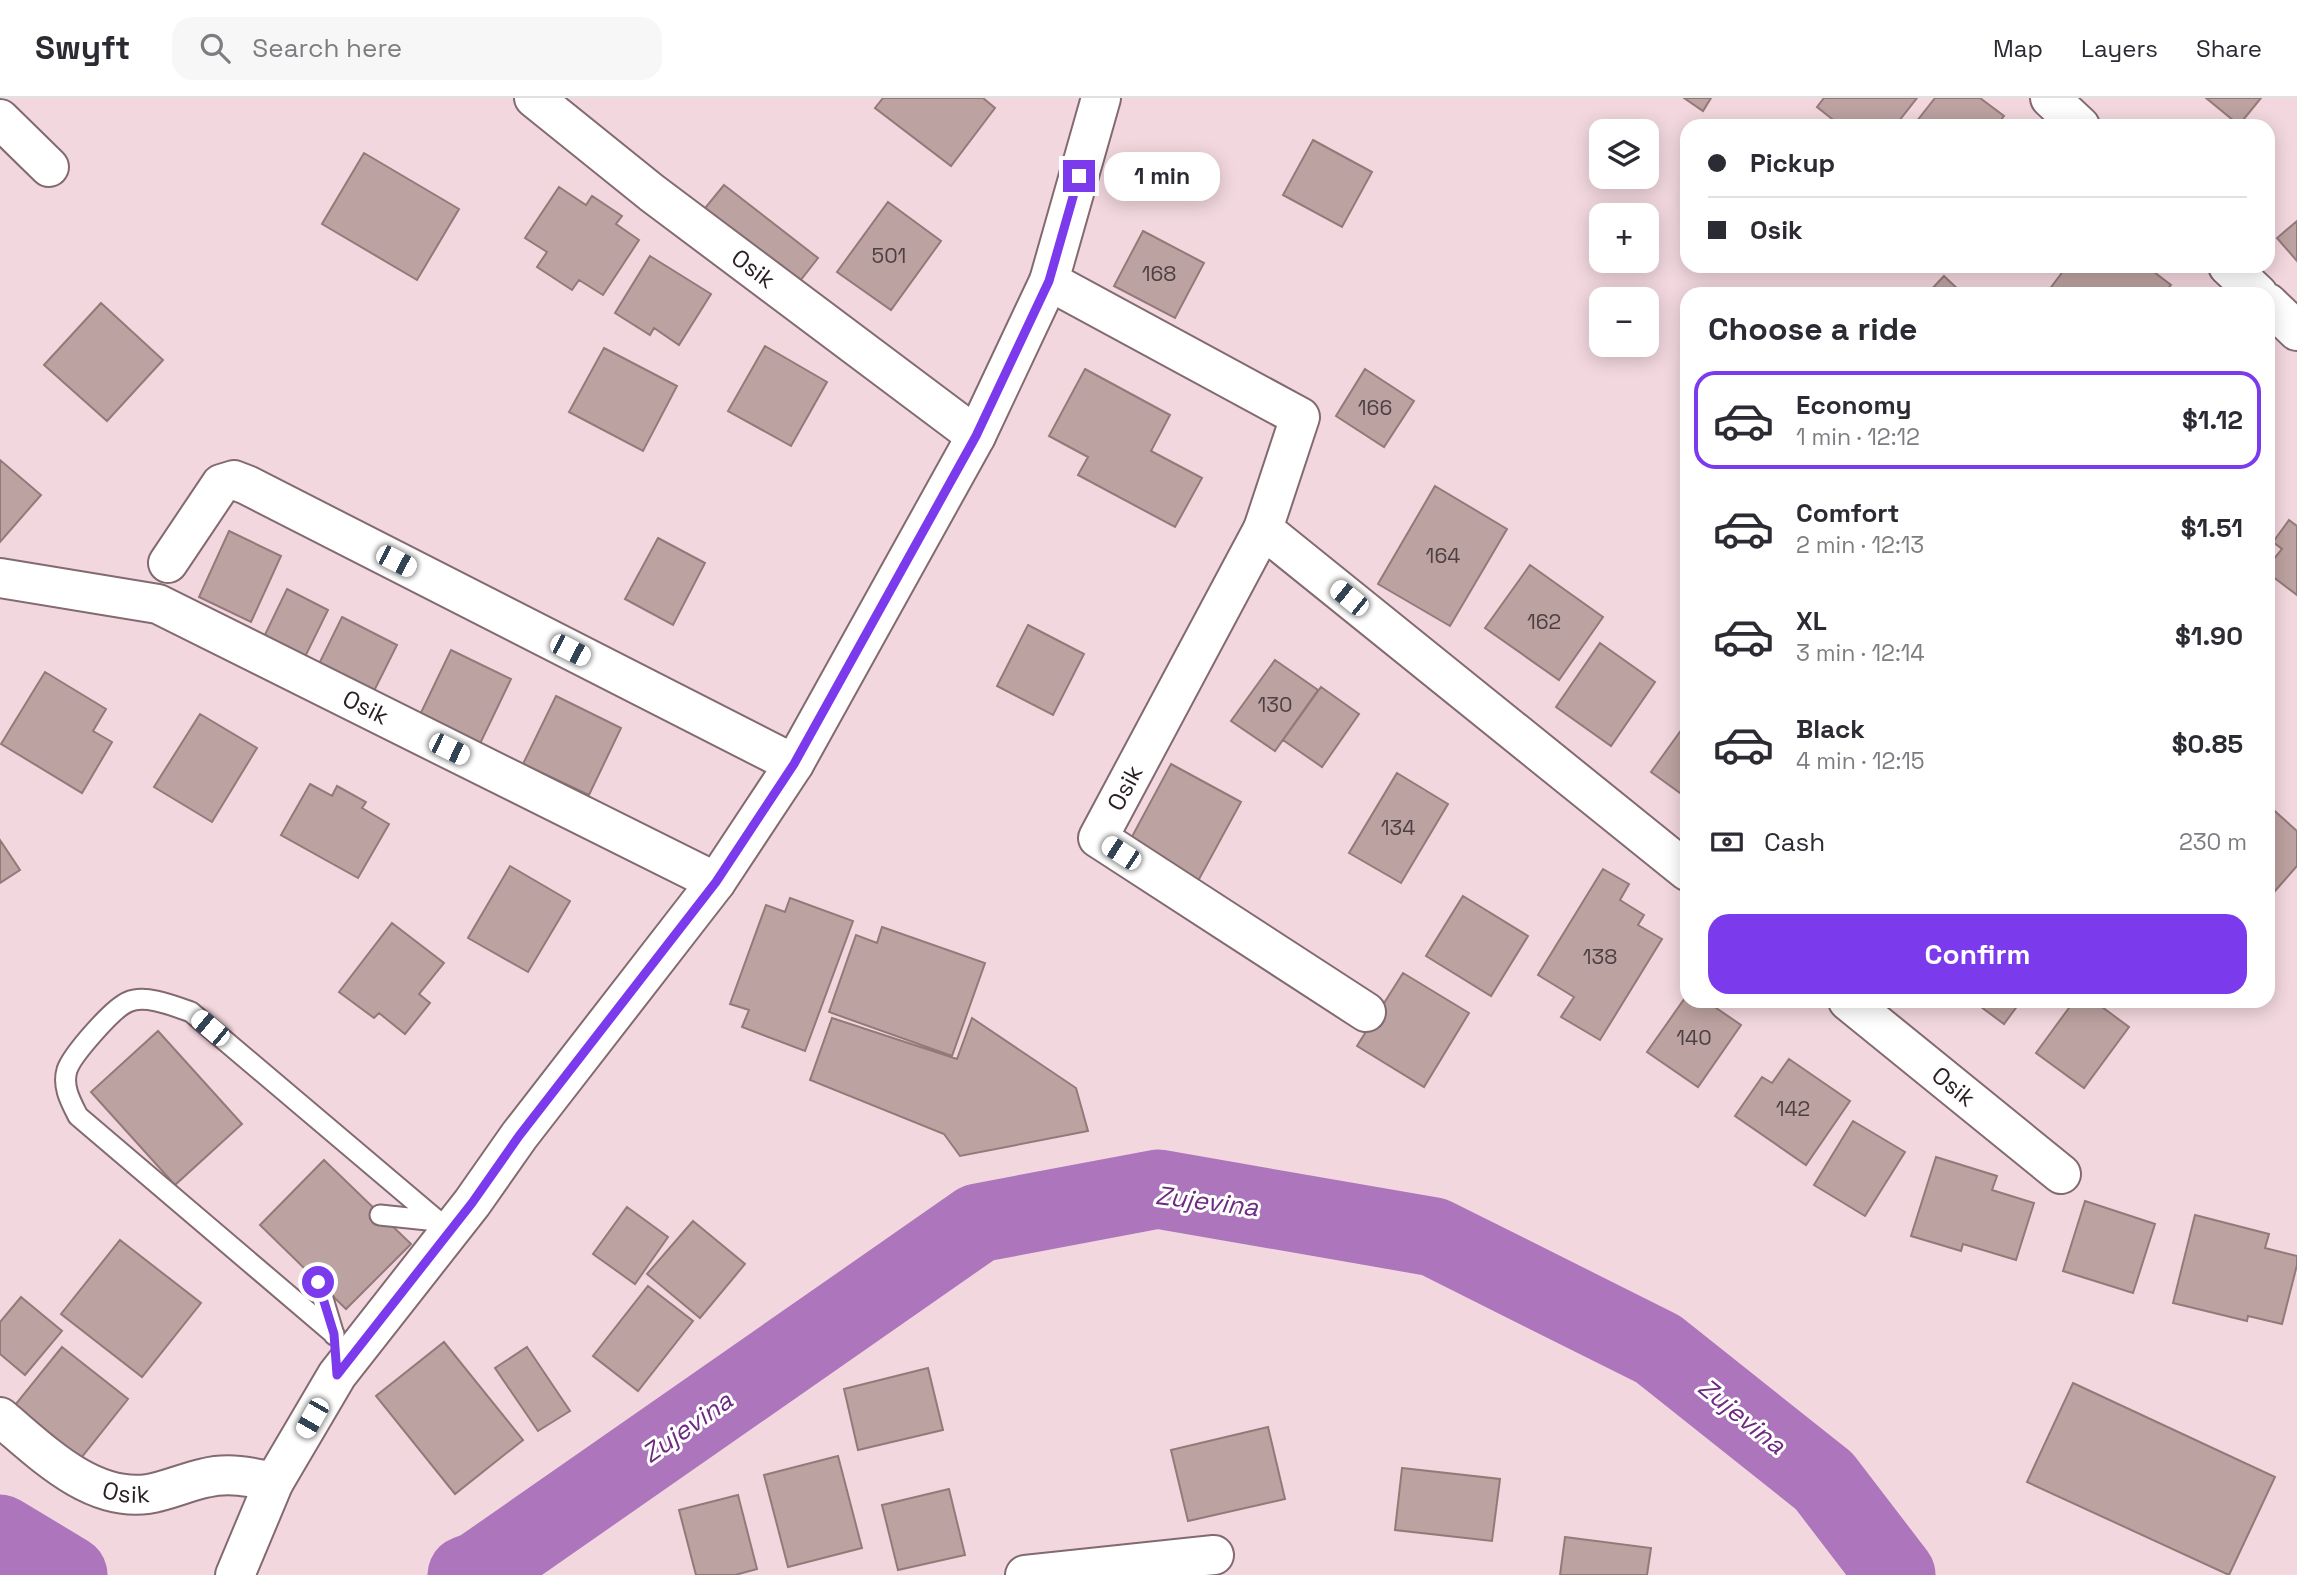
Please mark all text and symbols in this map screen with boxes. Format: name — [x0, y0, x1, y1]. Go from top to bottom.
search box — [172, 17, 662, 80]
text: Swyft — [35, 27, 130, 69]
icon: search — [196, 29, 234, 67]
text: Search here — [252, 31, 402, 65]
text: Map — [1993, 33, 2043, 64]
text: Layers — [2081, 33, 2158, 64]
text: Share — [2196, 33, 2262, 64]
map controls — [1589, 119, 1659, 357]
button: layers — [1589, 119, 1659, 189]
text: Pickup — [1750, 146, 1835, 180]
callout: 1 min — [1104, 152, 1219, 200]
route end — [1063, 160, 1095, 192]
text: 1 min — [1134, 161, 1190, 191]
button: + — [1589, 203, 1659, 273]
text: Osik — [1750, 213, 1803, 247]
street label: Osik — [725, 242, 782, 295]
house number: 501 — [872, 242, 906, 269]
house number: 168 — [1142, 260, 1176, 287]
button: − — [1589, 287, 1659, 357]
text: Choose a ride — [1708, 309, 1918, 349]
text: Economy — [1796, 388, 1912, 422]
icon: car — [1712, 389, 1775, 452]
house number: 166 — [1358, 394, 1392, 421]
text: $1.12 — [2182, 403, 2243, 437]
text: 1 min · 12:12 — [1796, 422, 1920, 452]
text: Comfort — [1796, 496, 1899, 530]
icon: car — [1712, 497, 1775, 560]
text: $1.51 — [2181, 511, 2243, 545]
text: 2 min · 12:13 — [1796, 530, 1924, 560]
car — [373, 542, 420, 580]
house number: 164 — [1426, 542, 1460, 569]
car — [1327, 577, 1372, 619]
text: XL — [1796, 604, 1827, 638]
icon: car — [1712, 605, 1775, 668]
house number: 162 — [1527, 608, 1561, 635]
text: $1.90 — [2175, 619, 2243, 653]
car — [547, 631, 594, 669]
text: 3 min · 12:14 — [1796, 638, 1925, 668]
street label: Osik — [338, 682, 394, 731]
house number: 130 — [1258, 691, 1292, 718]
text: Black — [1796, 712, 1865, 746]
icon: car — [1712, 713, 1775, 776]
text: $0.85 — [2172, 727, 2243, 761]
car — [426, 730, 473, 768]
text: 4 min · 12:15 — [1796, 746, 1925, 776]
street label: Osik — [1100, 759, 1149, 816]
house number: 134 — [1381, 814, 1415, 841]
icon: cash — [1708, 823, 1746, 861]
text: Cash — [1764, 825, 1825, 859]
text: 230 m — [2179, 827, 2247, 857]
car — [1098, 833, 1145, 873]
button: Confirm — [1708, 914, 2247, 994]
house number: 138 — [1583, 943, 1617, 970]
car — [188, 1006, 233, 1050]
house number: 140 — [1676, 1024, 1712, 1051]
street label: Osik — [1926, 1059, 1982, 1113]
house number: 142 — [1776, 1095, 1810, 1122]
water label: Zujevina — [1154, 1178, 1261, 1224]
route start — [302, 1266, 334, 1298]
water label: Zujevina — [1691, 1370, 1794, 1462]
water label: Zujevina — [635, 1383, 740, 1471]
car — [293, 1395, 332, 1441]
street label: Osik — [99, 1474, 151, 1510]

